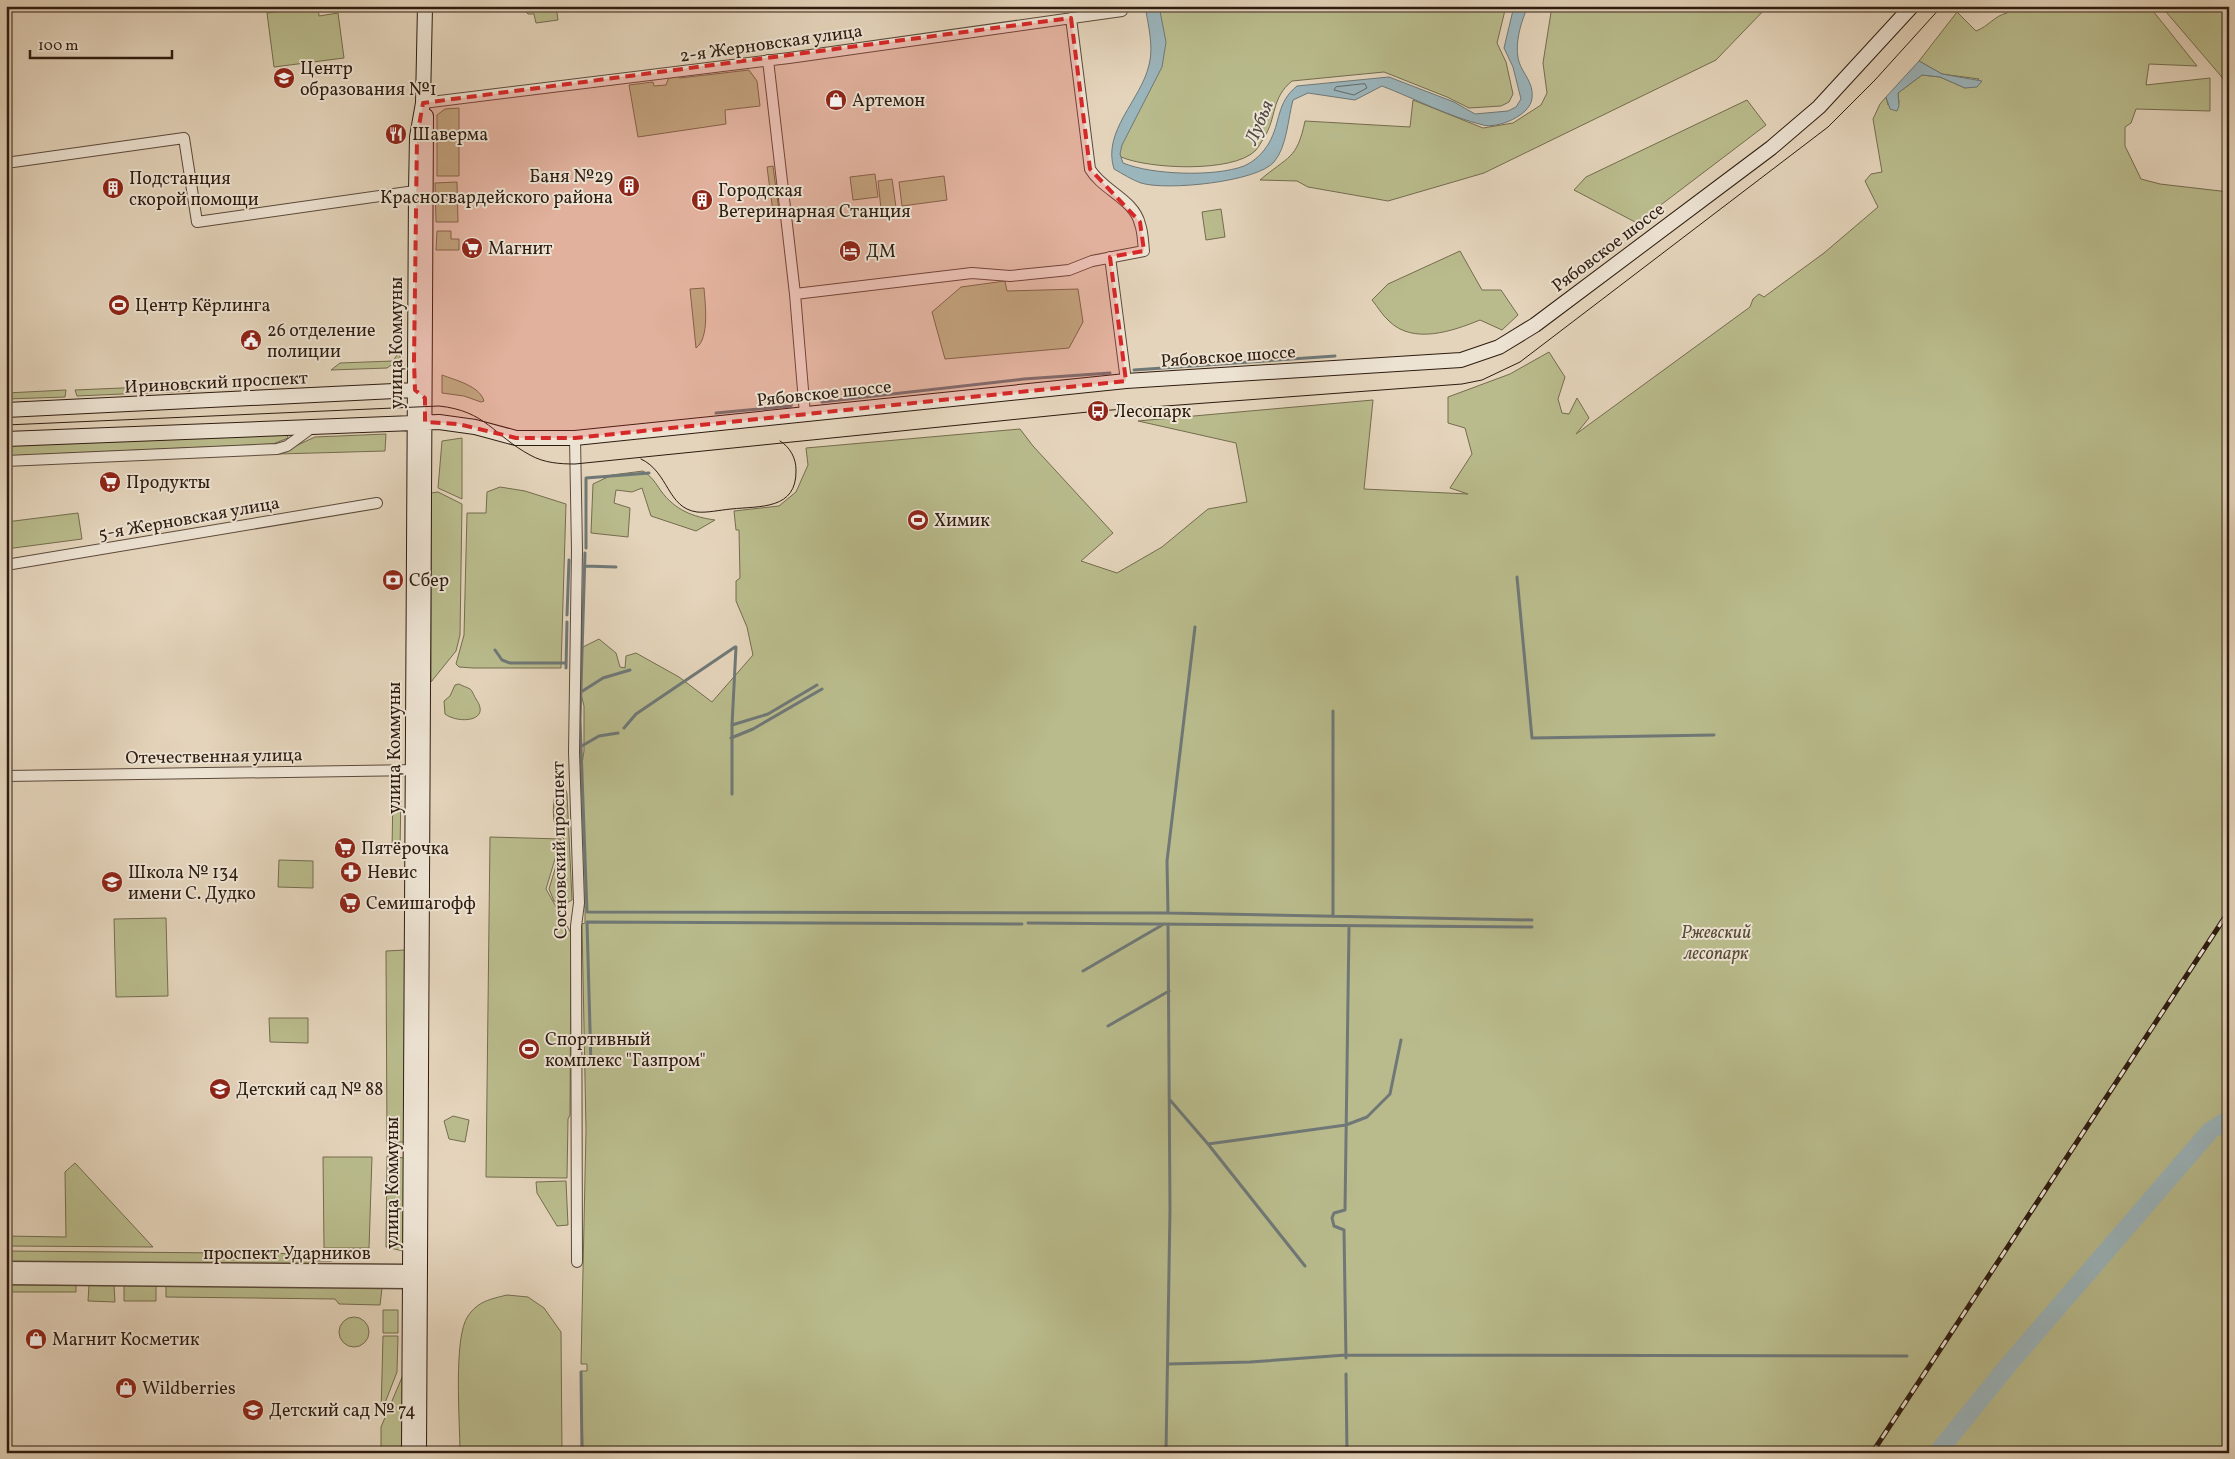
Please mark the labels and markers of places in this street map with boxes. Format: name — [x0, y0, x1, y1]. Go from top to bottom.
place label: Центр образования №1 — [300, 57, 437, 103]
school or university icon: Центр образования №1 — [272, 66, 296, 90]
shop icon: Артемон — [824, 88, 848, 112]
place label: Артемон — [852, 89, 925, 114]
restaurant icon: Шаверма — [384, 122, 408, 146]
place label: Шаверма — [412, 123, 488, 148]
place label: Баня №29 Красногвардейского района — [380, 165, 613, 211]
place label: Подстанция скорой помощи — [129, 167, 259, 213]
building icon: Баня №29 Красногвардейского района — [617, 174, 641, 198]
building icon: Подстанция скорой помощи — [101, 176, 125, 200]
place label: Городская Ветеринарная Станция — [718, 179, 911, 225]
building icon: Городская Ветеринарная Станция — [690, 188, 714, 212]
supermarket icon: Магнит — [460, 236, 484, 260]
place label: Магнит — [488, 237, 552, 262]
hotel icon: ДМ — [838, 239, 862, 263]
place label: ДМ — [866, 240, 896, 265]
sports icon: Центр Кёрлинга — [107, 293, 131, 317]
place label: Центр Кёрлинга — [135, 294, 270, 319]
place label: 26 отделение полиции — [267, 319, 375, 365]
public building icon: 26 отделение полиции — [239, 328, 263, 352]
bus stop icon: Лесопарк — [1086, 399, 1110, 423]
place label: Лесопарк — [1114, 400, 1192, 425]
supermarket icon: Продукты — [98, 470, 122, 494]
place label: Продукты — [126, 471, 211, 496]
sports icon: Химик — [906, 508, 930, 532]
place label: Химик — [934, 509, 990, 534]
bank icon: Сбер — [381, 568, 405, 592]
place label: Сбер — [409, 569, 449, 594]
supermarket icon: Пятёрочка — [333, 836, 357, 860]
place label: Пятёрочка — [361, 837, 449, 862]
pharmacy icon: Невис — [339, 860, 363, 884]
place label: Школа № 134 имени С. Дудко — [128, 861, 256, 907]
place label: Невис — [367, 861, 417, 886]
school or university icon: Школа № 134 имени С. Дудко — [100, 870, 124, 894]
supermarket icon: Семишагофф — [338, 891, 362, 915]
place label: Семишагофф — [366, 892, 476, 917]
place label: Cпортивный комплекс "Газпром" — [545, 1028, 706, 1074]
sports icon: Cпортивный комплекс "Газпром" — [517, 1037, 541, 1061]
school or university icon: Детский сад № 88 — [208, 1077, 232, 1101]
place label: Детский сад № 88 — [236, 1078, 383, 1103]
shop icon: Магнит Косметик — [24, 1327, 48, 1351]
place label: Магнит Косметик — [52, 1328, 200, 1353]
shop icon: Wildberries — [114, 1376, 138, 1400]
place label: Wildberries — [142, 1377, 236, 1402]
school or university icon: Детский сад № 74 — [241, 1398, 265, 1422]
place label: Детский сад № 74 — [269, 1399, 416, 1424]

